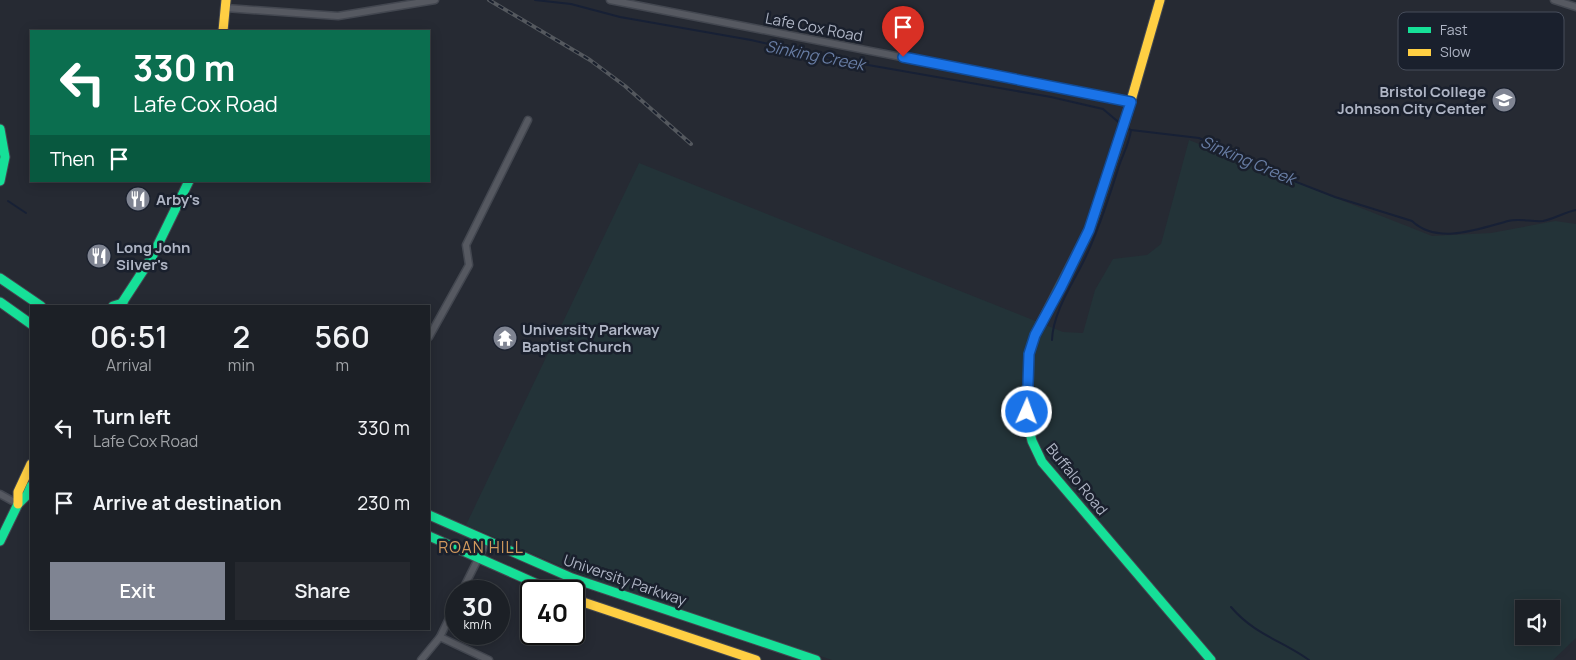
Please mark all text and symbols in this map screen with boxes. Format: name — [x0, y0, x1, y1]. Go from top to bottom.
pin — [882, 6, 924, 57]
street label: Lafe Cox Road — [764, 7, 864, 47]
legend — [1398, 12, 1564, 70]
icon: arrive — [889, 13, 917, 41]
text: Fast — [1440, 20, 1468, 39]
water label: Sinking Creek — [763, 35, 869, 76]
text: Slow — [1440, 42, 1471, 61]
text: 330 m — [133, 44, 235, 92]
icon: left — [50, 50, 115, 115]
place label: Bristol College Johnson City Center — [1337, 81, 1486, 119]
school or university icon: Bristol College Johnson City Center — [1491, 87, 1517, 113]
text: Lafe Cox Road — [133, 89, 278, 119]
water label: Sinking Creek — [1197, 130, 1301, 191]
icon: arrive — [105, 145, 133, 173]
text: Then — [50, 146, 95, 172]
restaurant icon: Arby's — [125, 186, 151, 212]
place label: Arby's — [156, 189, 200, 210]
place label: Long John Silver's — [116, 237, 190, 275]
restaurant icon: Long John Silver's — [86, 243, 112, 269]
text: 06:51 — [90, 316, 168, 357]
text: 2 — [232, 316, 250, 357]
text: 560 — [315, 316, 370, 357]
place label: University Parkway Baptist Church — [522, 319, 660, 357]
temple icon: University Parkway Baptist Church — [492, 325, 518, 351]
text: Arrival — [106, 354, 152, 376]
text: min — [228, 354, 255, 376]
text: m — [336, 354, 349, 376]
position arrow — [1000, 385, 1052, 437]
text: Turn left — [93, 404, 171, 430]
icon: left — [50, 414, 78, 442]
text: 330 m — [357, 415, 410, 441]
text: Lafe Cox Road — [93, 430, 198, 452]
street label: Buffalo Road — [1041, 439, 1113, 519]
icon: arrive — [50, 489, 78, 517]
text: Arrive at destination — [93, 490, 282, 516]
text: 230 m — [357, 490, 410, 516]
district label: ROAN HILL — [438, 536, 524, 558]
street label: University Parkway — [561, 549, 689, 611]
button: Exit — [50, 562, 225, 620]
button: Share — [235, 562, 410, 620]
speed limit sign: 40 — [520, 580, 585, 645]
text: 30 — [462, 589, 493, 624]
map controls — [1515, 600, 1560, 645]
button: sound — [1515, 600, 1560, 645]
text: km/h — [464, 616, 491, 633]

